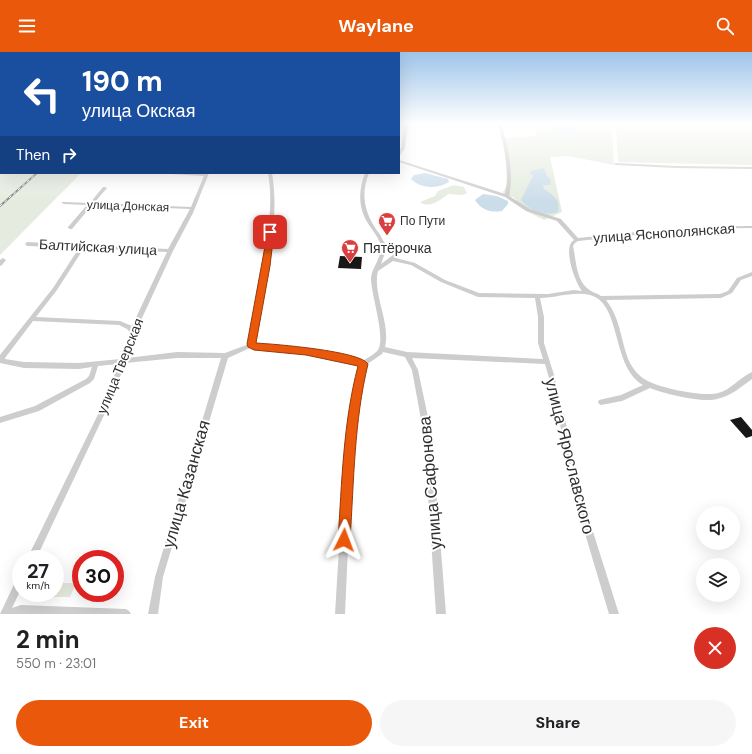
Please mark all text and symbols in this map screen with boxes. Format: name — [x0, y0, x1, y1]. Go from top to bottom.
text: Waylane — [338, 14, 414, 38]
icon: menu — [16, 15, 38, 37]
icon: search — [714, 15, 736, 37]
text: 190 m — [82, 63, 163, 100]
icon: left — [16, 68, 68, 120]
text: улица Окская — [82, 99, 195, 123]
icon: right — [58, 144, 80, 166]
text: Then — [16, 145, 50, 165]
street label: улица Донская — [87, 197, 169, 215]
supermarket icon: По Пути — [377, 211, 397, 236]
place label: По Пути — [400, 213, 445, 229]
pin — [253, 215, 287, 249]
street label: улица Яснополянская — [592, 219, 736, 247]
icon: arrive — [259, 221, 281, 243]
street label: Балтийская улица — [39, 235, 158, 259]
supermarket icon: Пятёрочка — [340, 238, 360, 263]
place label: Пятёрочка — [363, 239, 432, 257]
street label: улица Тверская — [93, 315, 147, 417]
street label: улица Ярославского — [540, 376, 600, 536]
street label: улица Сафонова — [413, 415, 447, 551]
street label: улица Казанская — [157, 418, 215, 550]
map controls — [696, 506, 740, 602]
button: sound — [696, 506, 740, 550]
position arrow — [323, 519, 365, 561]
speed limit sign: 30 — [72, 550, 124, 602]
text: 27 — [27, 558, 49, 584]
button: layers — [696, 558, 740, 602]
text: km/h — [26, 579, 50, 592]
text: 2 min — [16, 624, 79, 655]
button: close — [694, 627, 736, 669]
text: 550 m · 23:01 — [16, 655, 96, 672]
button: Exit — [16, 700, 372, 746]
button: Share — [380, 700, 736, 746]

